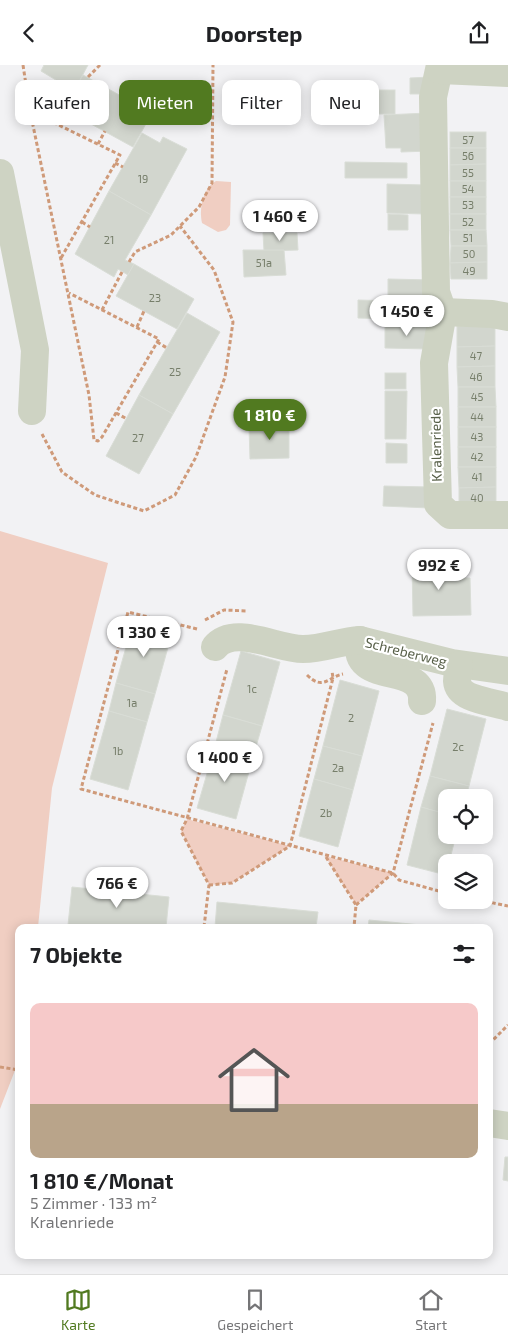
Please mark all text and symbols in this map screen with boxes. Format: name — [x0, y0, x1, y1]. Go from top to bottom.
icon: back — [15, 19, 43, 47]
icon: share — [465, 19, 493, 47]
text: Doorstep — [206, 20, 302, 46]
chip: Kaufen — [15, 80, 109, 125]
chip: Mieten — [119, 80, 212, 125]
chip: Filter — [222, 80, 301, 125]
chip: Neu — [311, 80, 379, 125]
house number: 57 — [462, 133, 474, 146]
house number: 56 — [462, 149, 474, 162]
house number: 55 — [462, 166, 474, 179]
house number: 19 — [138, 172, 148, 185]
house number: 54 — [462, 182, 475, 195]
house number: 53 — [462, 198, 474, 211]
pin: 1 460 € — [234, 199, 326, 242]
text: 1 460 € — [253, 206, 307, 225]
house number: 52 — [462, 215, 474, 228]
house number: 51 — [463, 231, 473, 244]
house number: 21 — [104, 233, 114, 246]
house number: 50 — [463, 247, 475, 260]
house number: 51a — [256, 256, 272, 269]
house number: 49 — [462, 264, 476, 277]
house number: 23 — [149, 291, 161, 304]
pin: 1 450 € — [361, 295, 453, 337]
text: 1 450 € — [380, 301, 434, 320]
house number: 47 — [470, 349, 483, 362]
house number: 25 — [169, 365, 181, 378]
house number: 46 — [469, 370, 483, 383]
house number: 45 — [471, 390, 483, 403]
pin: 1 810 € — [224, 399, 316, 441]
text: 1 810 € — [244, 405, 296, 424]
street label: Kralenriede — [426, 408, 445, 482]
house number: 44 — [470, 410, 484, 423]
house number: 43 — [471, 430, 483, 443]
house number: 27 — [132, 431, 144, 444]
house number: 42 — [471, 450, 483, 463]
house number: 41 — [471, 470, 483, 483]
house number: 40 — [470, 491, 484, 504]
pin: 992 € — [404, 549, 474, 591]
text: 992 € — [418, 555, 460, 574]
pin: 1 330 € — [98, 615, 190, 658]
text: 1 330 € — [118, 622, 170, 641]
street label: Schreberweg — [363, 633, 449, 670]
house number: 1c — [247, 682, 257, 695]
house number: 1a — [127, 696, 137, 709]
house number: 2 — [348, 711, 354, 724]
house number: 2c — [452, 740, 464, 753]
pin: 1 400 € — [179, 741, 271, 783]
house number: 1b — [113, 744, 123, 757]
text: 1 400 € — [198, 747, 252, 766]
house number: 2a — [332, 761, 344, 774]
map controls — [438, 789, 493, 909]
button: locate — [438, 789, 493, 844]
house number: 2b — [320, 806, 332, 819]
button: layers — [438, 854, 493, 909]
pin: 766 € — [82, 867, 152, 909]
text: 766 € — [96, 873, 138, 892]
icon: filters — [450, 940, 478, 968]
text: 7 Objekte — [30, 942, 122, 967]
icon: home — [209, 1035, 299, 1125]
text: 1 810 €/Monat — [30, 1168, 173, 1193]
text: 5 Zimmer · 133 m² — [30, 1193, 157, 1212]
text: Kralenriede — [30, 1212, 114, 1231]
tab: Karte — [61, 1286, 95, 1333]
tab: Gespeichert — [217, 1286, 293, 1333]
tab: Start — [415, 1286, 447, 1333]

